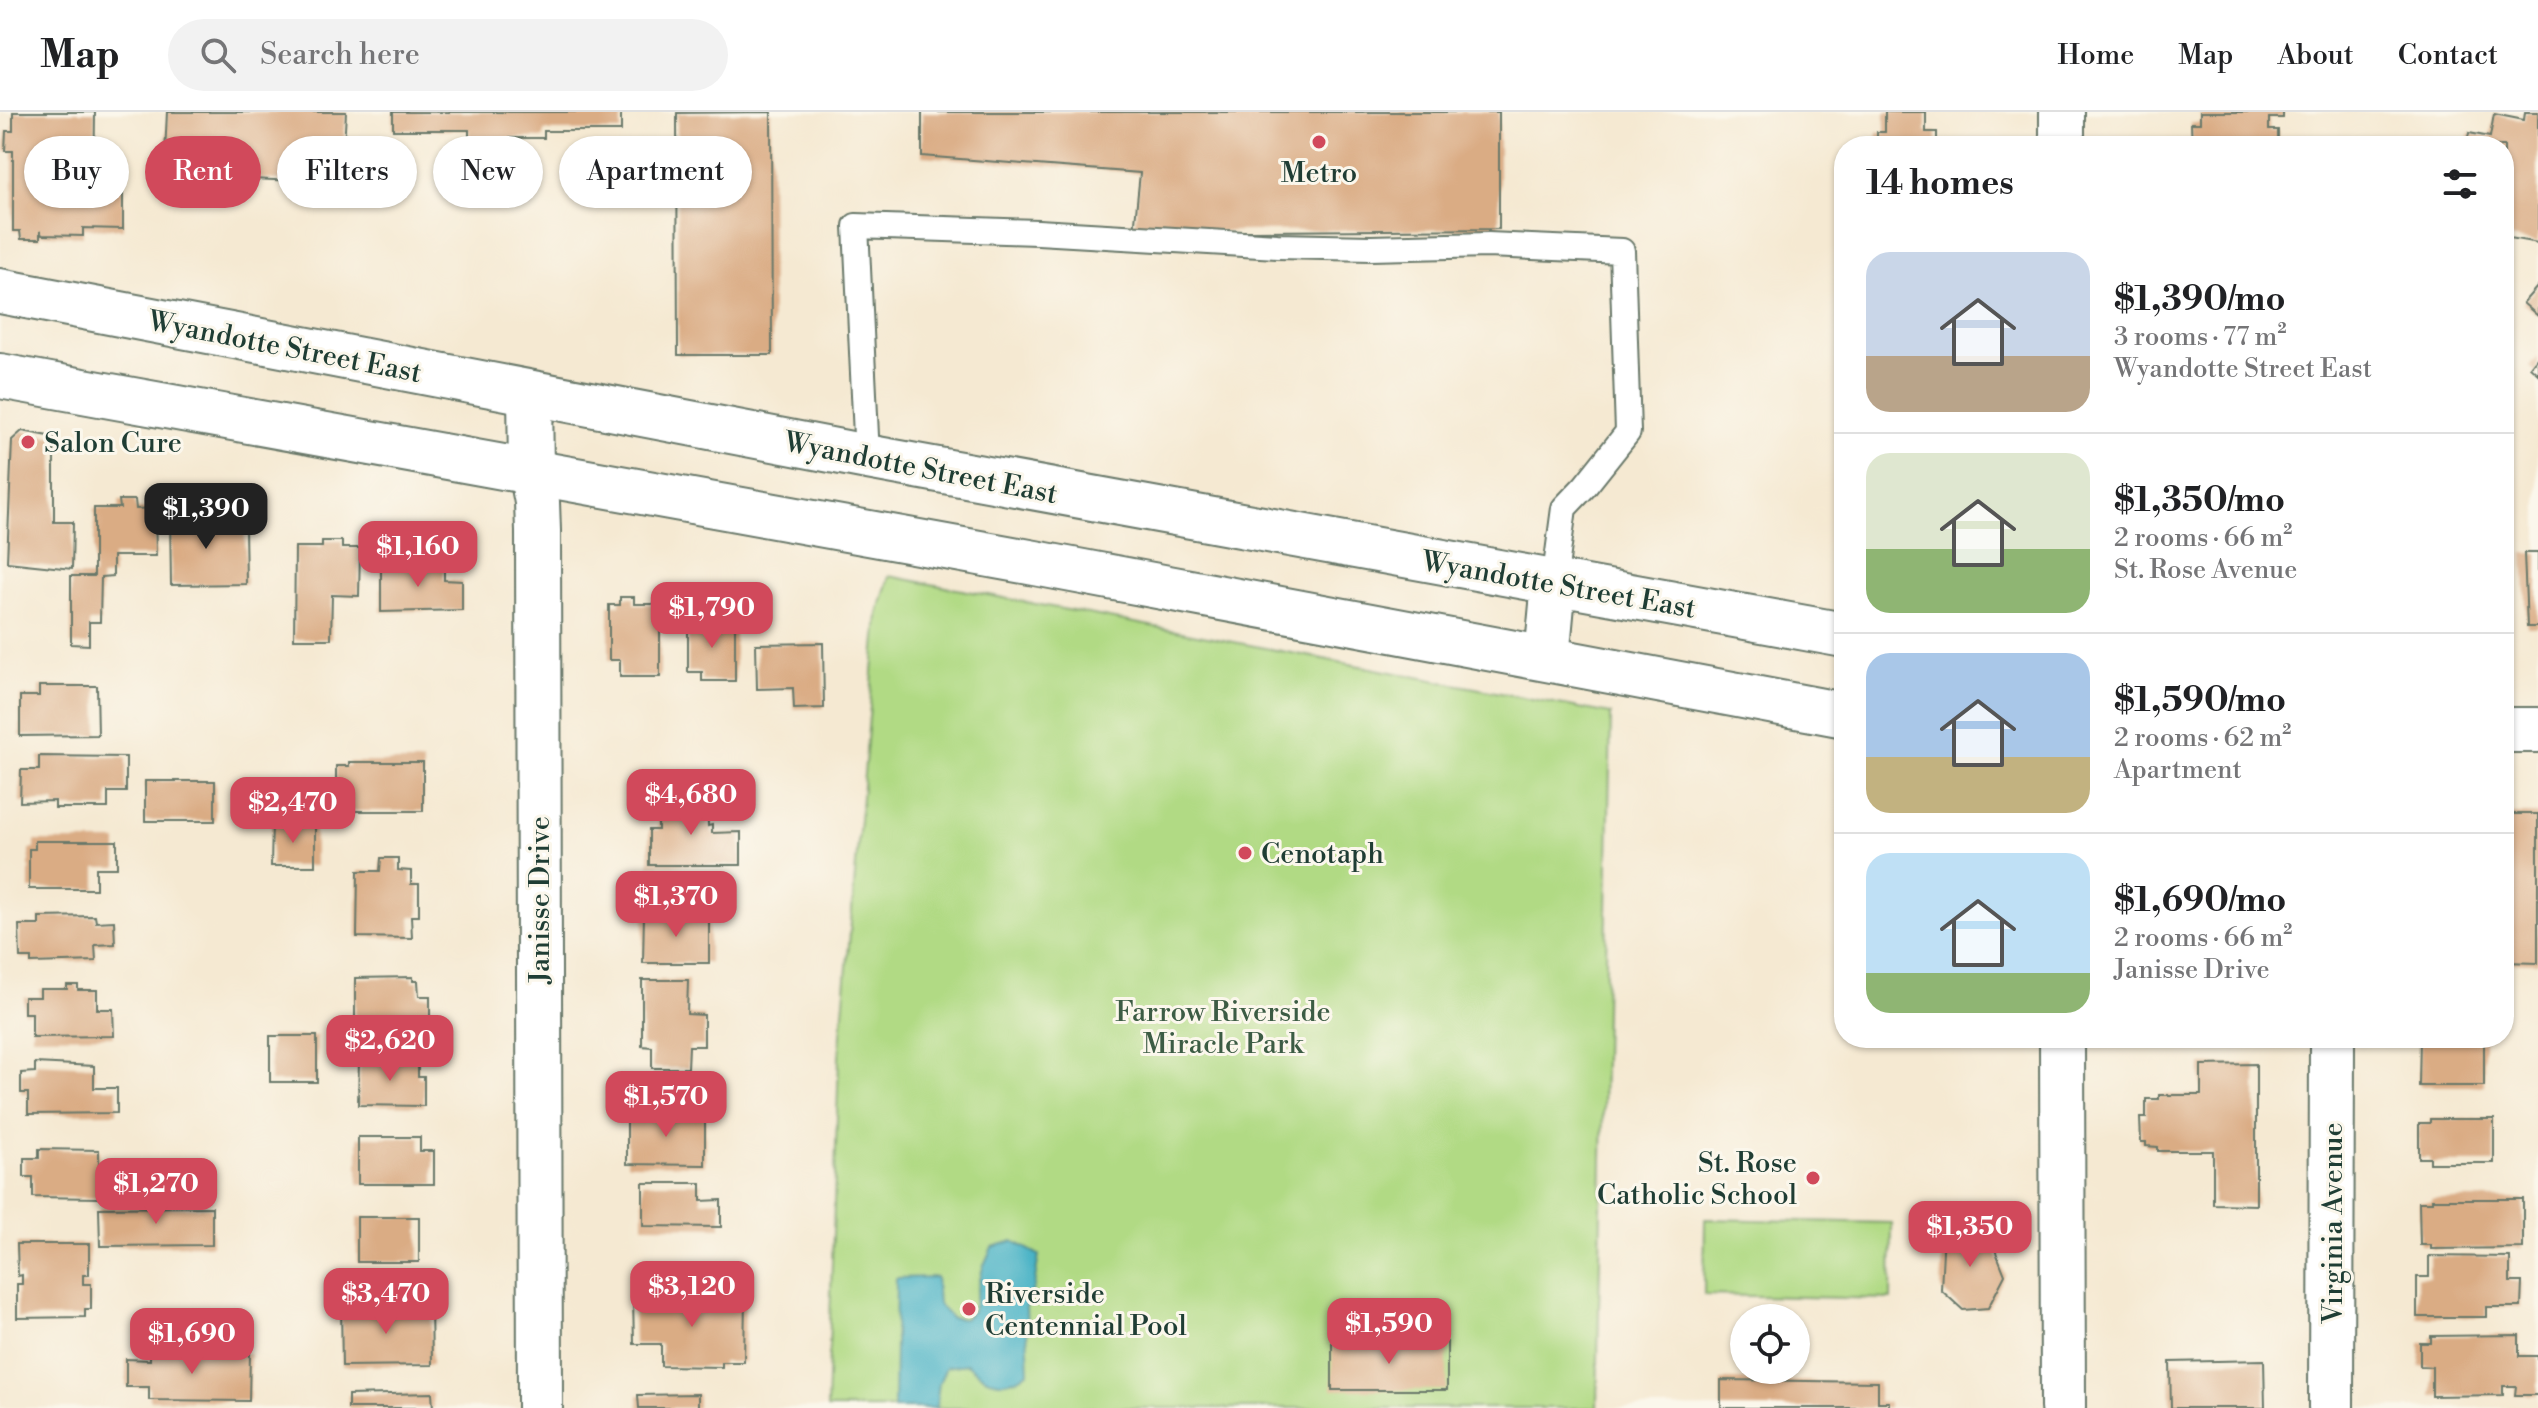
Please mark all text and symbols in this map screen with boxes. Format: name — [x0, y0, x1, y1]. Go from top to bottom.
search box — [168, 19, 728, 91]
text: Map — [40, 32, 120, 79]
icon: search — [196, 33, 240, 77]
text: Search here — [260, 36, 420, 74]
text: Home — [2058, 38, 2134, 73]
text: Map — [2178, 38, 2233, 73]
text: About — [2277, 38, 2354, 73]
text: Contact — [2398, 38, 2498, 73]
marker: Metro — [1310, 133, 1328, 151]
chip: Buy — [24, 136, 129, 208]
chip: Rent — [145, 136, 261, 208]
chip: Filters — [277, 136, 417, 208]
chip: New — [433, 136, 543, 208]
chip: Apartment — [559, 136, 752, 208]
place label: Metro — [1281, 156, 1357, 191]
icon: filters — [2438, 162, 2482, 206]
text: 14 homes — [1866, 163, 2014, 205]
text: $1,390/mo — [2114, 279, 2285, 321]
icon: home — [1930, 284, 2026, 380]
street label: Wyandotte Street East — [144, 304, 425, 391]
text: 3 rooms · 77 m² — [2114, 321, 2286, 353]
text: Wyandotte Street East — [2114, 353, 2372, 385]
street label: Wyandotte Street East — [780, 425, 1061, 512]
place label: Salon Cure — [44, 426, 182, 461]
marker: Salon Cure — [19, 433, 37, 451]
text: $1,350/mo — [2114, 480, 2285, 522]
pin: $1,390 — [141, 483, 271, 551]
icon: home — [1930, 485, 2026, 581]
text: $1,390 — [162, 493, 250, 525]
pin: $1,160 — [353, 521, 483, 589]
text: 2 rooms · 66 m² — [2114, 522, 2292, 554]
text: $1,160 — [376, 531, 460, 563]
street label: Wyandotte Street East — [1418, 544, 1699, 627]
text: St. Rose Avenue — [2114, 554, 2297, 586]
pin: $1,790 — [647, 582, 777, 650]
text: $1,790 — [669, 592, 755, 624]
text: $1,590/mo — [2114, 680, 2286, 722]
icon: home — [1930, 685, 2026, 781]
text: 2 rooms · 62 m² — [2114, 722, 2291, 754]
text: Apartment — [2114, 754, 2242, 786]
pin: $4,680 — [626, 769, 756, 837]
pin: $2,470 — [228, 777, 358, 845]
text: $4,680 — [645, 779, 737, 811]
text: $2,470 — [248, 787, 338, 819]
street label: Janisse Drive — [523, 816, 558, 985]
place label: Cenotaph — [1261, 837, 1384, 872]
marker: Cenotaph — [1236, 844, 1254, 862]
pin: $1,370 — [611, 871, 741, 939]
text: $1,690/mo — [2114, 880, 2286, 922]
text: $1,370 — [634, 881, 718, 913]
icon: home — [1930, 885, 2026, 981]
text: 2 rooms · 66 m² — [2114, 922, 2292, 954]
text: Janisse Drive — [2114, 954, 2270, 986]
park label: Farrow Riverside Miracle Park — [1115, 995, 1331, 1062]
pin: $2,620 — [325, 1015, 455, 1083]
text: $2,620 — [344, 1025, 436, 1057]
pin: $1,570 — [601, 1071, 731, 1139]
text: $1,570 — [624, 1081, 708, 1113]
street label: Virginia Avenue — [2316, 1122, 2351, 1325]
place label: St. Rose Catholic School — [1597, 1146, 1797, 1213]
pin: $1,270 — [91, 1158, 221, 1226]
text: $1,270 — [113, 1168, 199, 1200]
marker: St. Rose Catholic School — [1804, 1169, 1822, 1187]
pin: $1,350 — [1905, 1201, 2035, 1269]
text: $1,350 — [1927, 1211, 2013, 1243]
pin: $3,120 — [627, 1261, 757, 1329]
pin: $3,470 — [321, 1268, 451, 1336]
text: $3,120 — [648, 1271, 736, 1303]
place label: Riverside Centennial Pool — [985, 1277, 1187, 1344]
text: $3,470 — [342, 1278, 430, 1310]
pin: $1,590 — [1324, 1298, 1454, 1366]
marker: Riverside Centennial Pool — [960, 1300, 978, 1318]
map controls — [1730, 1304, 1810, 1384]
button: locate — [1730, 1304, 1810, 1384]
pin: $1,690 — [127, 1308, 257, 1376]
text: $1,590 — [1345, 1308, 1433, 1340]
text: $1,690 — [148, 1318, 236, 1350]

